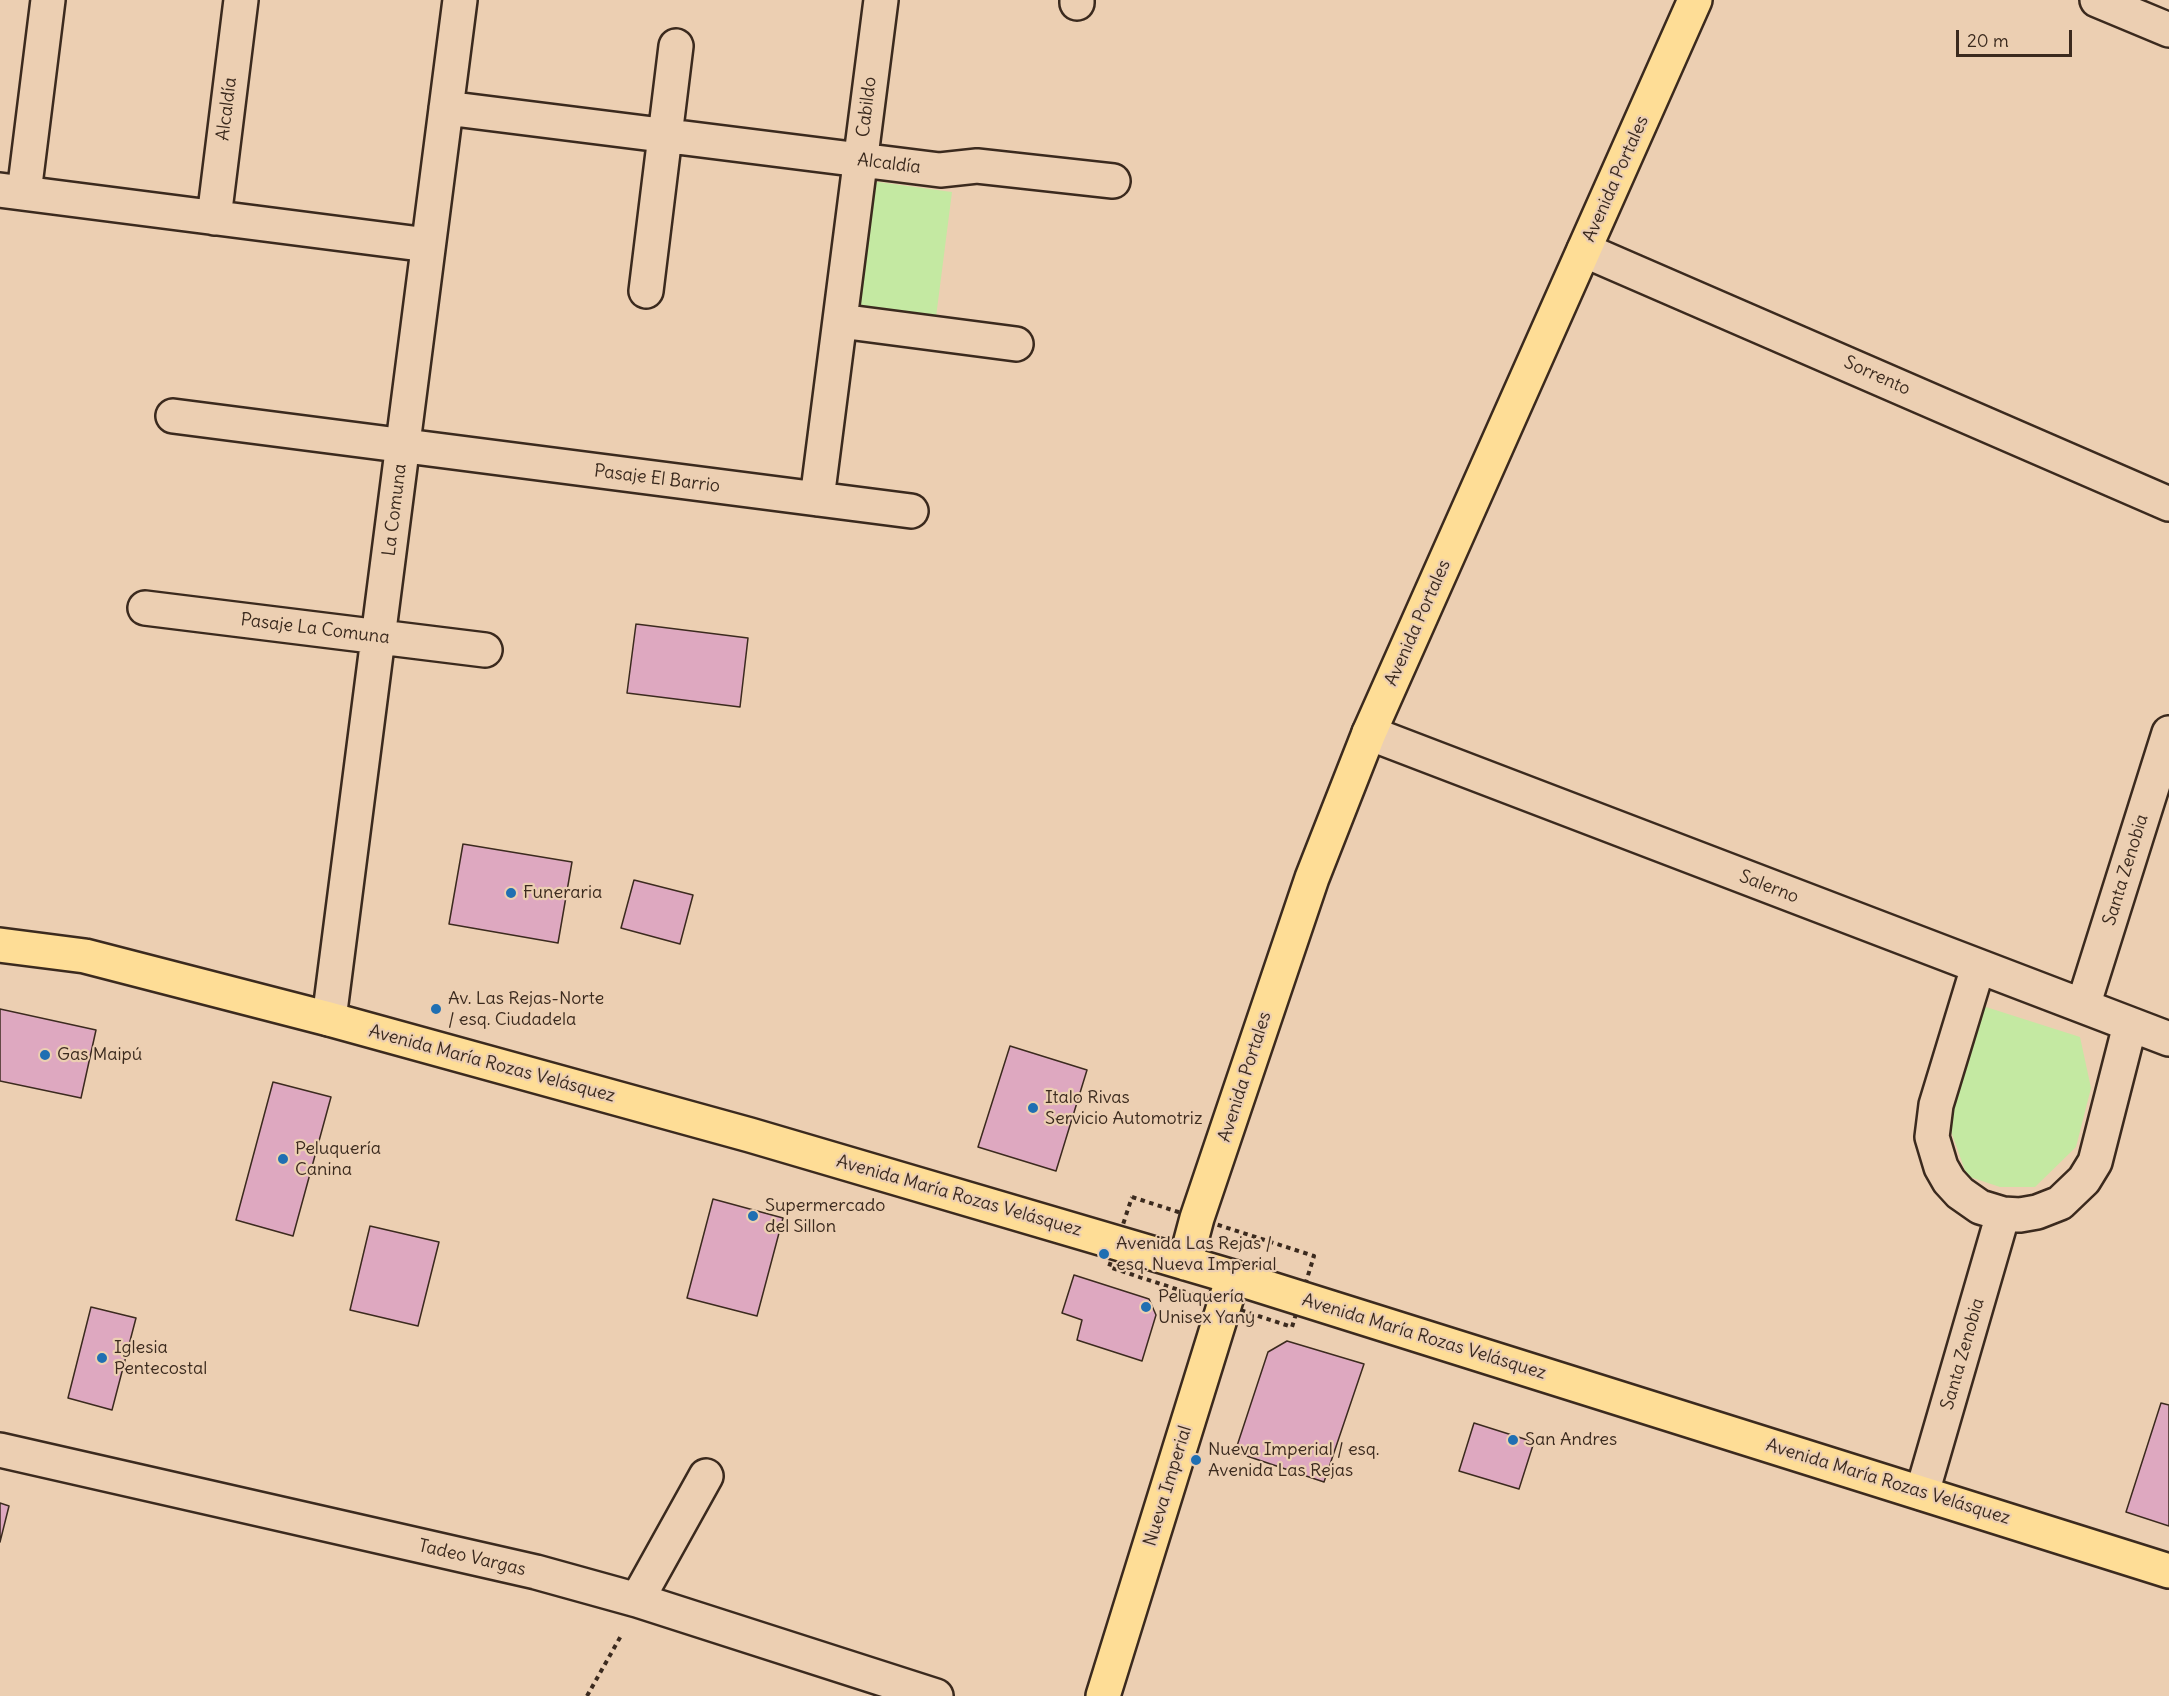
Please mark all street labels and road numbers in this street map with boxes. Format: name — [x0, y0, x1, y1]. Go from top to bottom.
street label: Alcaldía — [212, 76, 242, 142]
street label: Cabildo — [853, 76, 881, 138]
street label: Avenida Portales — [1579, 113, 1653, 245]
street label: Alcaldía — [856, 149, 922, 179]
street label: Sorrento — [1840, 352, 1914, 400]
street label: Pasaje El Barrio — [593, 461, 721, 497]
street label: La Comuna — [379, 463, 411, 557]
street label: Avenida Portales — [1381, 557, 1455, 689]
street label: Pasaje La Comuna — [239, 609, 391, 649]
street label: Santa Zenobia — [2099, 812, 2153, 928]
street label: Salerno — [1736, 866, 1802, 908]
street label: Avenida Portales — [1214, 1009, 1276, 1145]
street label: Avenida María Rozas Velásquez — [366, 1021, 618, 1107]
street label: Avenida María Rozas Velásquez — [834, 1151, 1084, 1241]
street label: Avenida María Rozas Velásquez — [1299, 1290, 1549, 1384]
street label: Santa Zenobia — [1937, 1296, 1989, 1412]
street label: Nueva Imperial — [1139, 1423, 1197, 1549]
street label: Avenida María Rozas Velásquez — [1763, 1435, 2013, 1529]
street label: Tadeo Vargas — [416, 1535, 528, 1581]

